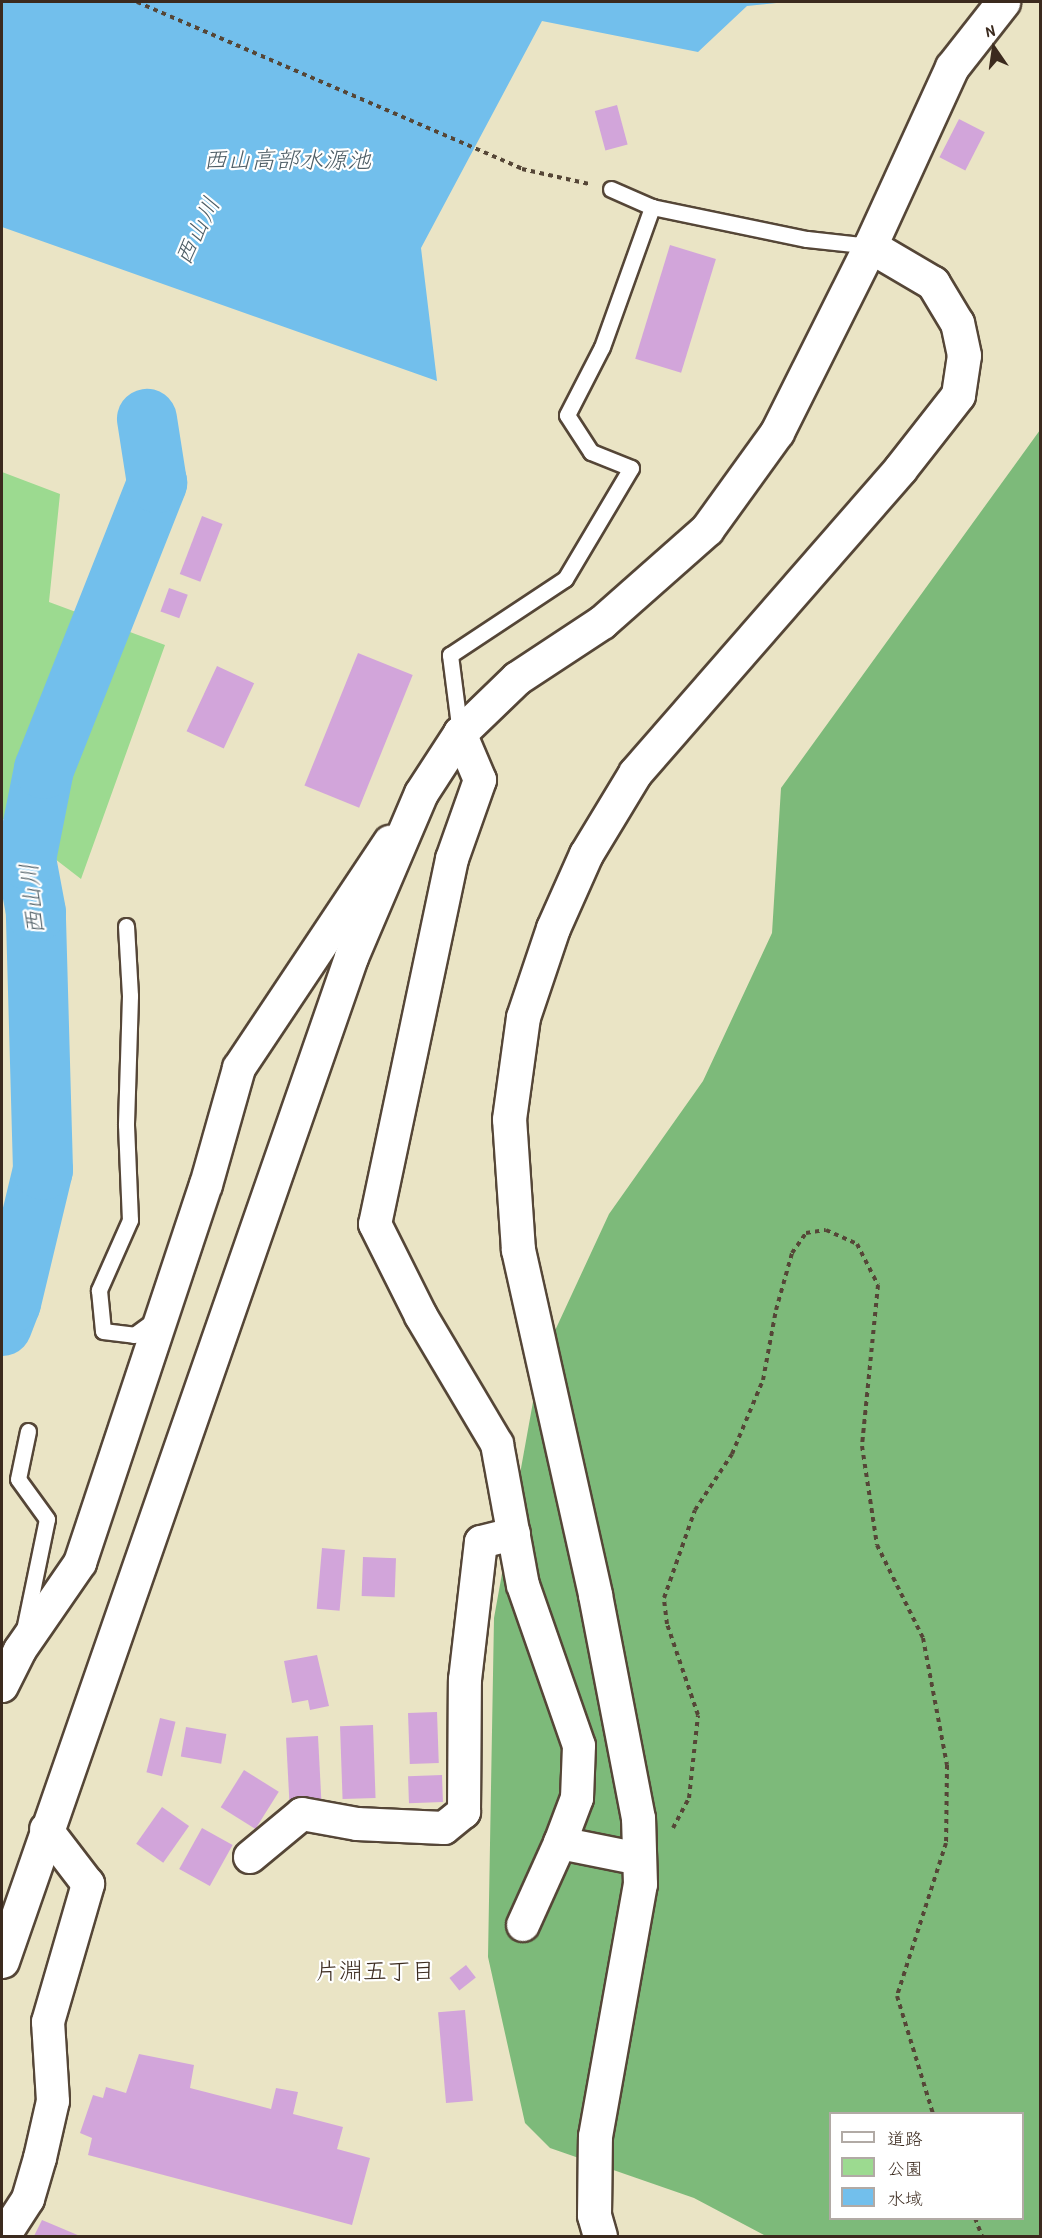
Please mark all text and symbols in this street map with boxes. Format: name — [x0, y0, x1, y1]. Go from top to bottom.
north arrow — [964, 18, 1024, 78]
text: N — [983, 19, 997, 42]
water label: 西山高部水源池 — [203, 146, 371, 174]
water label: 西山川 — [168, 192, 226, 270]
water label: 西山川 — [14, 862, 50, 936]
district label: 片淵五丁目 — [315, 1957, 435, 1985]
legend — [829, 2112, 1024, 2220]
text: 道路 — [887, 2126, 923, 2151]
text: 公園 — [887, 2156, 923, 2181]
text: 水域 — [887, 2186, 923, 2211]

